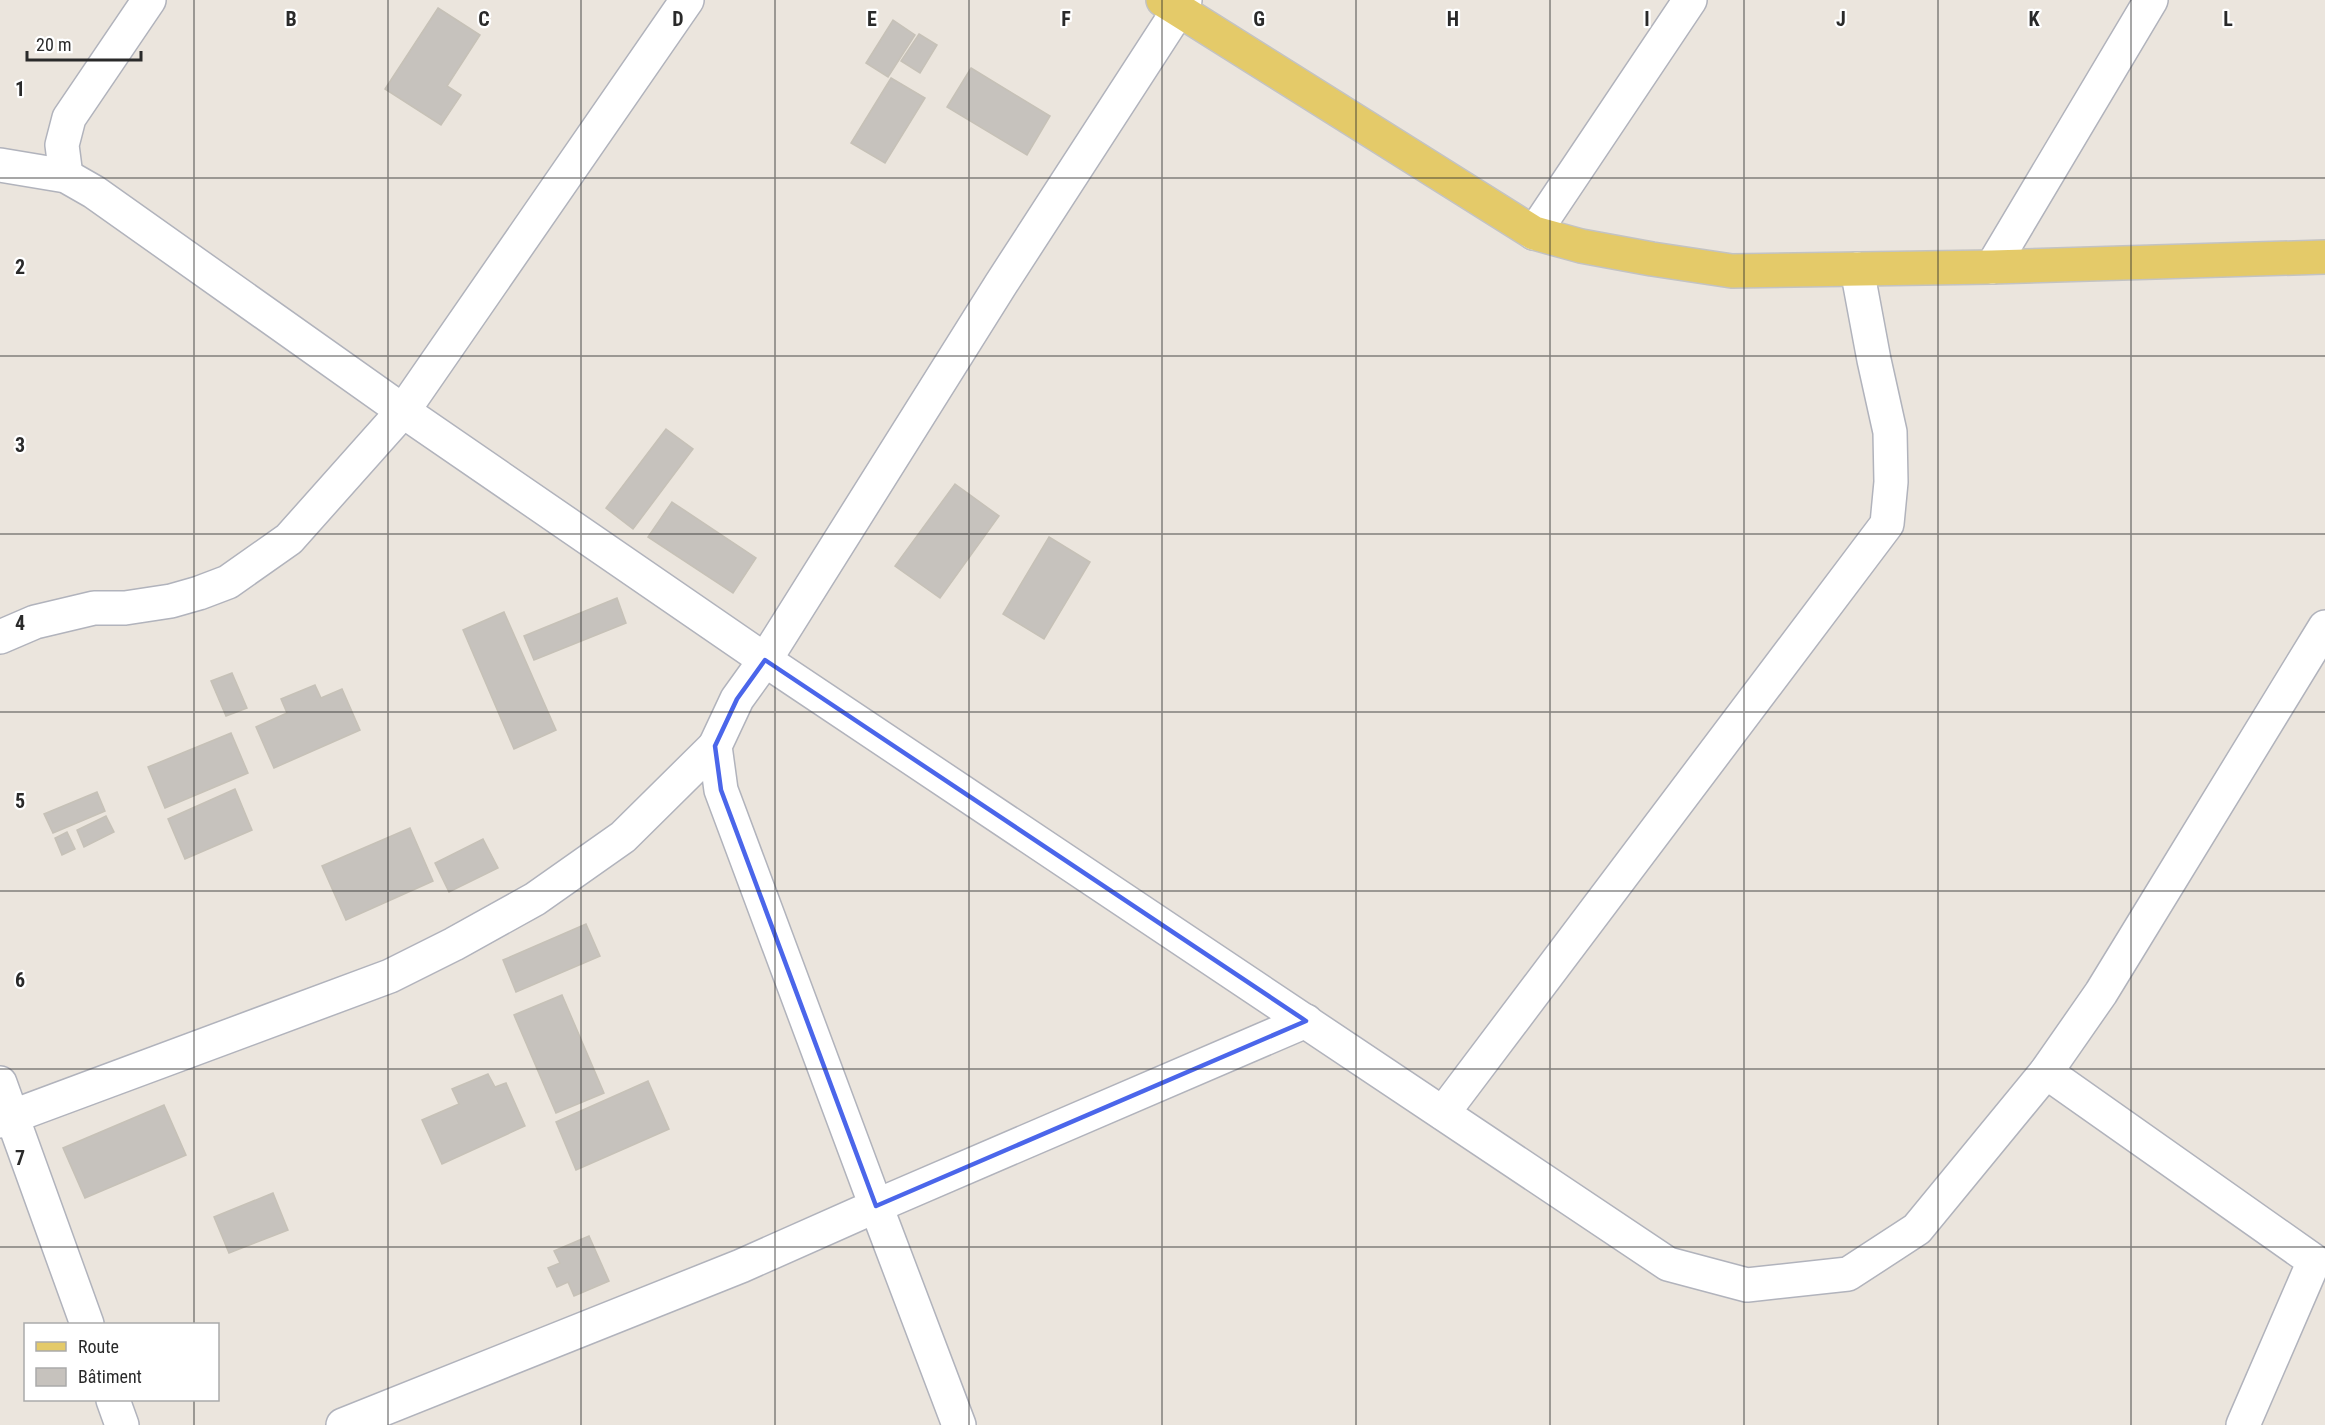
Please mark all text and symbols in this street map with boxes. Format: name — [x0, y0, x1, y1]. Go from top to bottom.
text: B — [285, 7, 297, 31]
text: C — [478, 7, 490, 31]
text: D — [672, 7, 684, 31]
text: E — [867, 7, 877, 31]
text: F — [1061, 7, 1071, 31]
text: G — [1253, 7, 1265, 31]
text: H — [1447, 7, 1459, 31]
text: I — [1644, 7, 1650, 31]
text: J — [1836, 7, 1846, 31]
text: K — [2028, 7, 2040, 31]
text: L — [2223, 7, 2233, 31]
scale bar — [27, 24, 141, 62]
text: 20 m — [36, 34, 71, 55]
text: 1 — [15, 77, 25, 101]
text: 2 — [15, 255, 25, 279]
text: 3 — [15, 433, 25, 457]
text: 4 — [15, 611, 25, 635]
text: 5 — [15, 789, 25, 813]
text: 6 — [15, 968, 25, 992]
text: 7 — [15, 1146, 25, 1170]
legend — [24, 1323, 219, 1401]
text: Route — [78, 1336, 119, 1357]
text: Bâtiment — [78, 1366, 142, 1387]

